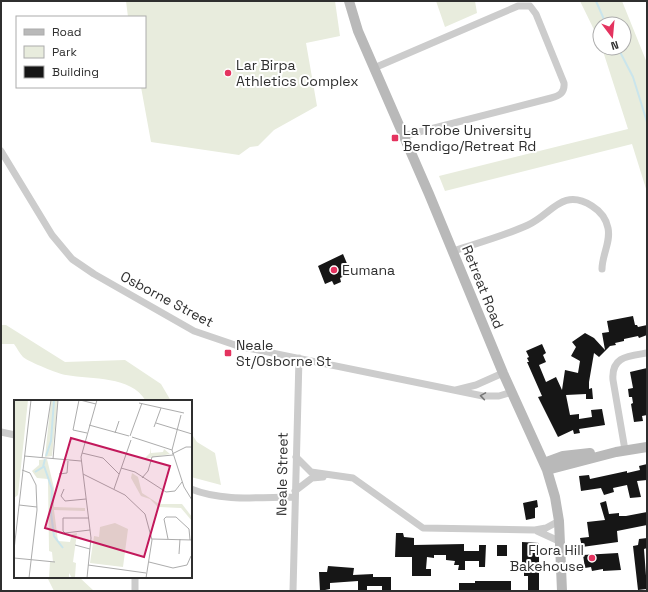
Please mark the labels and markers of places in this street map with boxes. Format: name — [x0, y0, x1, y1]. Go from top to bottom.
place label: Lar Birpa Athletics Complex — [236, 56, 359, 90]
marker: Lar Birpa Athletics Complex — [223, 68, 233, 78]
place label: La Trobe University Bendigo/Retreat Rd — [403, 121, 536, 155]
marker: La Trobe University Bendigo/Retreat Rd — [390, 133, 400, 143]
place label: Eumana — [342, 261, 395, 279]
marker: Eumana — [329, 265, 339, 275]
place label: Neale St/Osborne St — [236, 336, 331, 370]
marker: Neale St/Osborne St — [223, 348, 233, 358]
place label: Flora Hill Bakehouse — [510, 541, 584, 575]
marker: Flora Hill Bakehouse — [587, 553, 597, 563]

